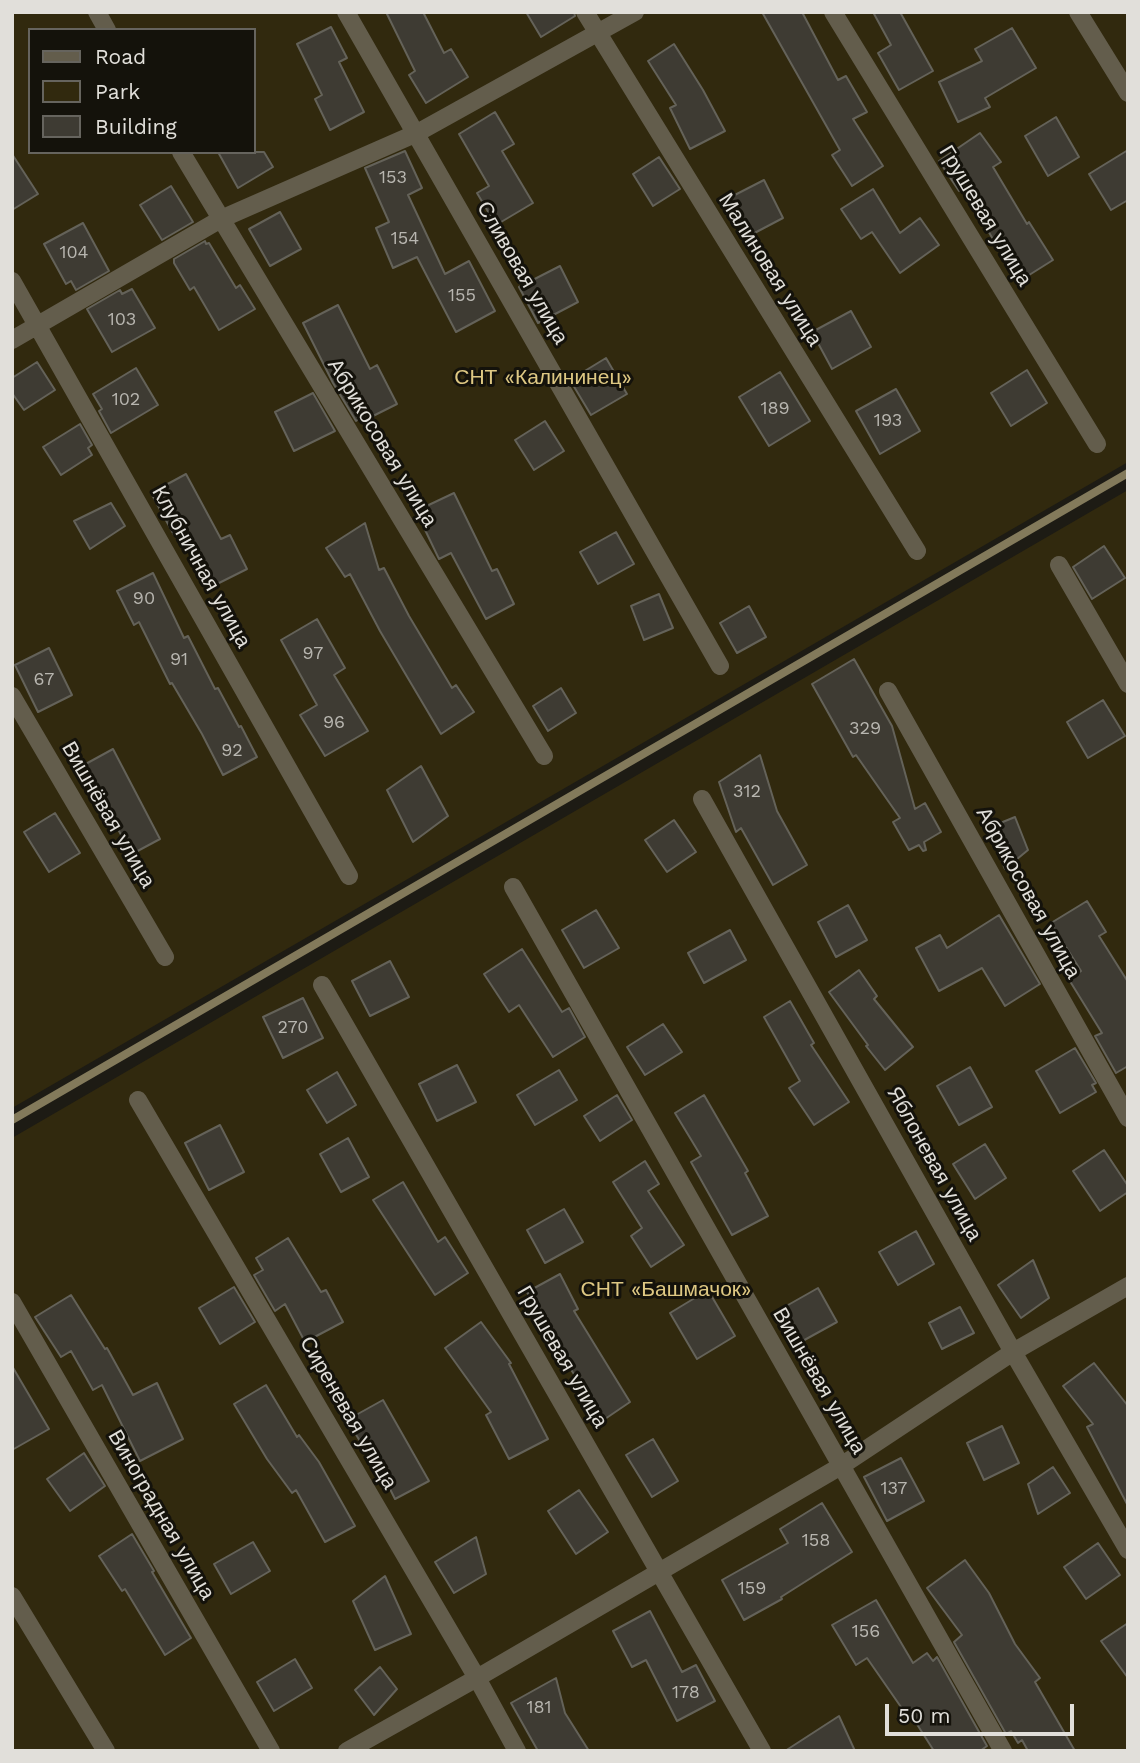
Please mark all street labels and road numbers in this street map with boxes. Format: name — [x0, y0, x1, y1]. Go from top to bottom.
street label: Грушевая улица — [933, 141, 1037, 291]
street label: Малиновая улица — [713, 189, 827, 351]
street label: Сливовая улица — [471, 197, 573, 349]
street label: Абрикосовая улица — [322, 354, 442, 532]
street label: Клубничная улица — [146, 482, 256, 652]
street label: Вишнёвая улица — [56, 737, 160, 893]
street label: Абрикосовая улица — [970, 803, 1086, 983]
street label: Яблоневая улица — [881, 1082, 987, 1246]
street label: Грушевая улица — [511, 1282, 613, 1432]
street label: Вишнёвая улица — [767, 1303, 871, 1459]
street label: Сиреневая улица — [294, 1332, 402, 1494]
street label: Виноградная улица — [102, 1426, 220, 1604]

